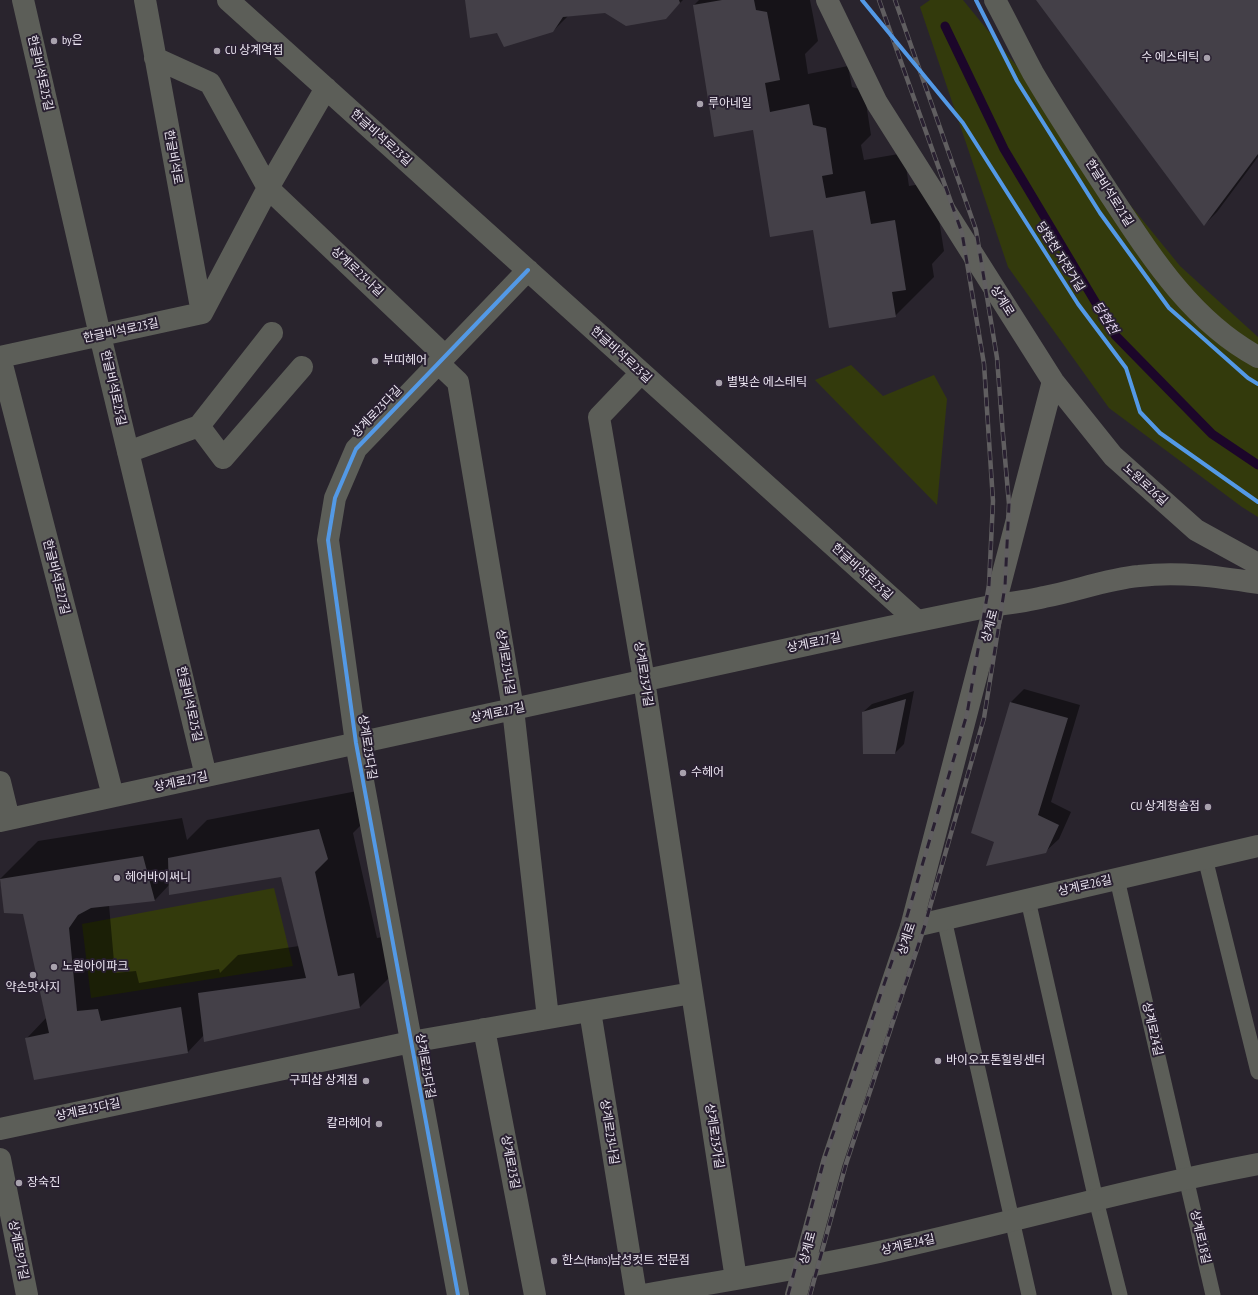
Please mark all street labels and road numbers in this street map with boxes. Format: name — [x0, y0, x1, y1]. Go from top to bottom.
street label: 한글비석로25길 — [24, 34, 56, 112]
street label: 한글비석로23길 — [348, 107, 414, 169]
street label: 한글비석로 — [161, 129, 185, 185]
street label: 한글비석로21길 — [1082, 157, 1136, 229]
street label: 당현천 자전거길 — [1033, 219, 1087, 295]
street label: 상계로23나길 — [328, 244, 386, 300]
street label: 상계로 — [987, 283, 1017, 319]
street label: 한글비석로23길 — [82, 316, 160, 346]
street label: 한글비석로23길 — [588, 324, 654, 386]
street label: 한글비석로25길 — [97, 349, 129, 427]
street label: 상계로23다길 — [349, 383, 405, 441]
street label: 노원로26길 — [1120, 461, 1170, 509]
street label: 한글비석로27길 — [40, 538, 72, 616]
street label: 한글비석로23길 — [829, 541, 895, 603]
street label: 상계로 — [979, 608, 1001, 644]
street label: 상계로23나길 — [493, 628, 517, 696]
street label: 상계로27길 — [786, 630, 842, 656]
street label: 상계로23가길 — [631, 640, 655, 708]
street label: 한글비석로25길 — [173, 665, 205, 743]
street label: 상계로27길 — [470, 700, 526, 726]
street label: 상계로23다길 — [355, 713, 379, 781]
street label: 상계로27길 — [153, 769, 209, 795]
street label: 상계로26길 — [1057, 873, 1113, 899]
street label: 상계로 — [895, 921, 919, 957]
street label: 상계로24길 — [1139, 1001, 1165, 1057]
street label: 상계로23다길 — [412, 1032, 438, 1100]
street label: 상계로23다길 — [54, 1096, 122, 1124]
street label: 상계로23나길 — [597, 1098, 621, 1166]
street label: 상계로23가길 — [702, 1102, 726, 1170]
street label: 상계로23길 — [498, 1134, 522, 1190]
street label: 상계로18길 — [1187, 1209, 1213, 1265]
street label: 상계로9가길 — [5, 1219, 31, 1281]
street label: 상계로 — [797, 1230, 819, 1266]
street label: 상계로24길 — [880, 1232, 936, 1258]

